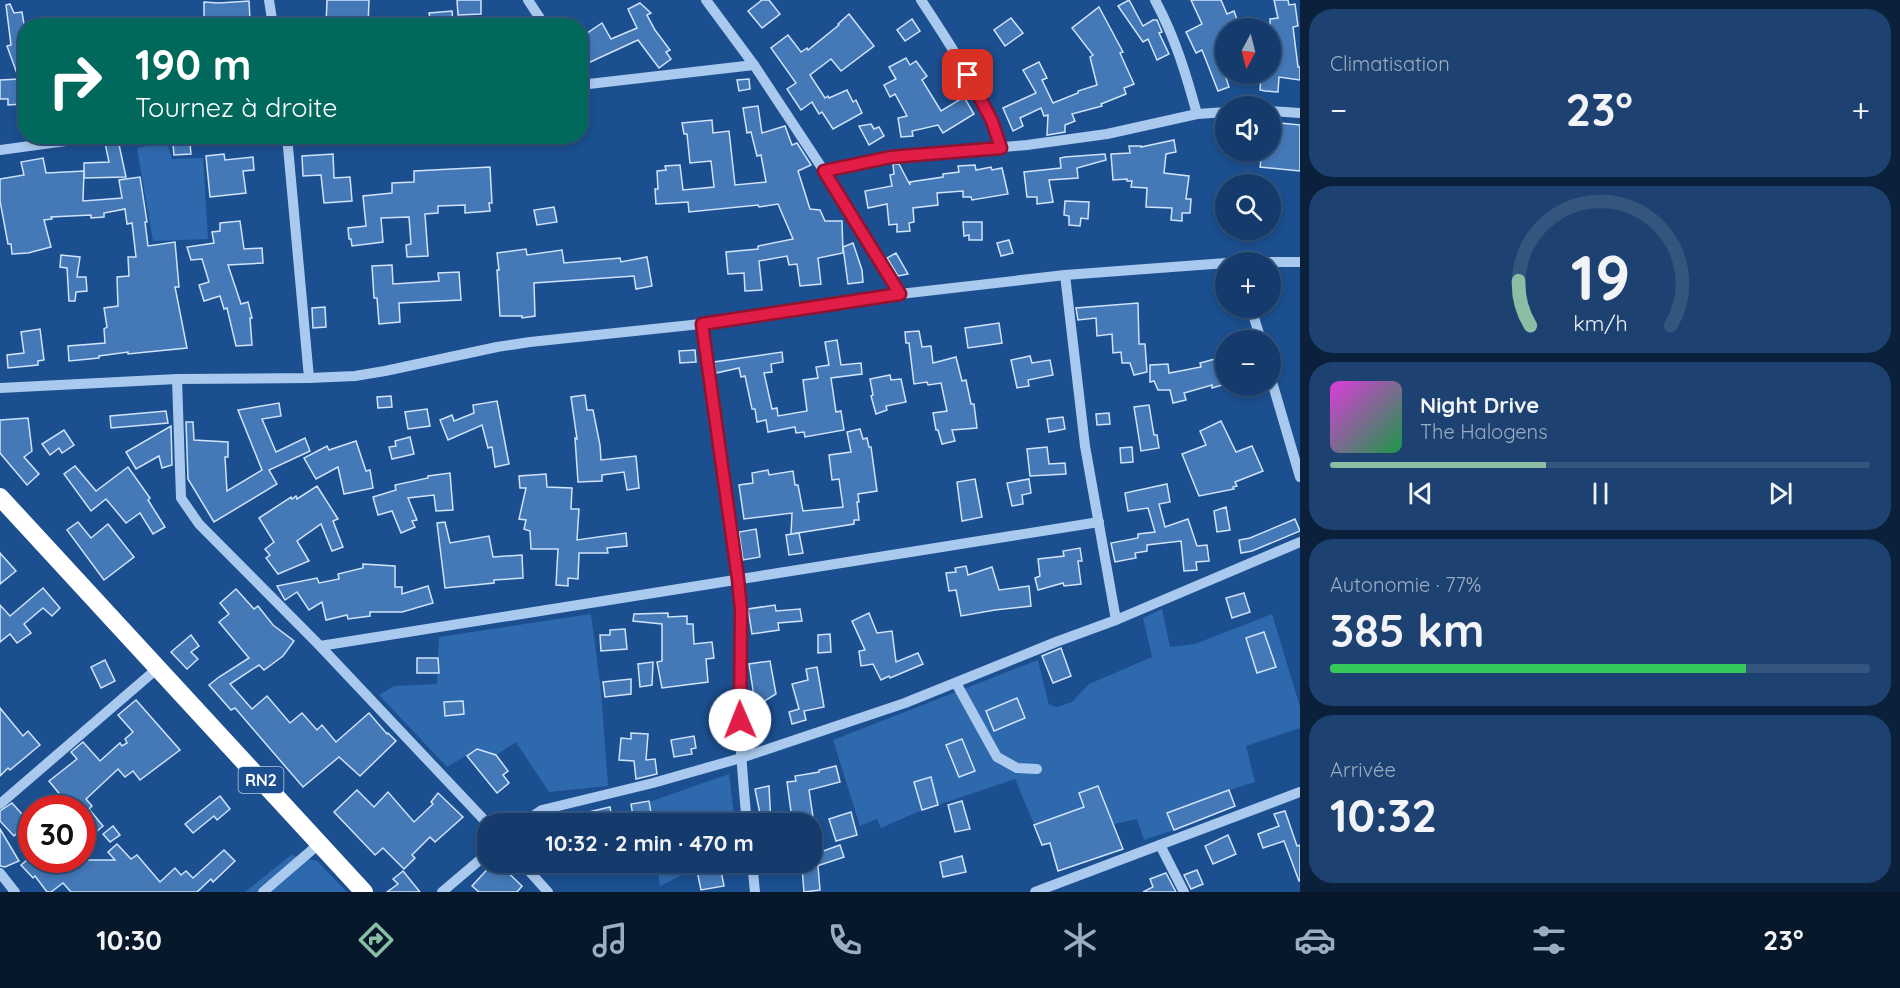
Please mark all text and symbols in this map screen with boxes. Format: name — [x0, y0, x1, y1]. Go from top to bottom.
north arrow — [1215, 18, 1281, 84]
map controls — [1215, 18, 1281, 396]
text: 190 m — [135, 38, 251, 91]
icon: right — [36, 42, 114, 120]
pin — [942, 49, 993, 100]
text: Climatisation — [1330, 51, 1450, 76]
icon: arrive — [951, 58, 984, 91]
text: 23° — [1566, 81, 1633, 137]
text: − — [1330, 89, 1347, 130]
text: + — [1851, 89, 1870, 130]
text: Tournez à droite — [135, 90, 338, 124]
button: sound — [1215, 96, 1281, 162]
button: search — [1215, 174, 1281, 240]
text: 19 — [1570, 239, 1630, 317]
button: + — [1215, 252, 1281, 318]
text: km/h — [1573, 311, 1627, 337]
button: − — [1215, 330, 1281, 396]
text: Night Drive — [1420, 391, 1539, 419]
text: The Halogens — [1420, 419, 1548, 444]
icon: previous — [1404, 477, 1437, 510]
icon: pause — [1584, 477, 1617, 510]
icon: next — [1764, 477, 1797, 510]
text: Autonomie · 77% — [1330, 572, 1481, 597]
text: 385 km — [1330, 602, 1484, 658]
position arrow — [708, 688, 772, 752]
text: Arrivée — [1330, 757, 1396, 782]
road number: RN2 — [238, 767, 284, 793]
text: 10:32 — [1330, 787, 1437, 843]
speed limit sign: 30 — [18, 795, 96, 873]
text: 10:32 · 2 min · 470 m — [545, 829, 754, 857]
icon: directions — [355, 919, 397, 961]
icon: music — [589, 919, 631, 961]
icon: phone — [824, 919, 866, 961]
icon: climate — [1059, 919, 1101, 961]
icon: car — [1294, 919, 1336, 961]
icon: filters — [1528, 919, 1570, 961]
text: 10:30 — [96, 923, 162, 957]
text: 23° — [1763, 923, 1804, 957]

